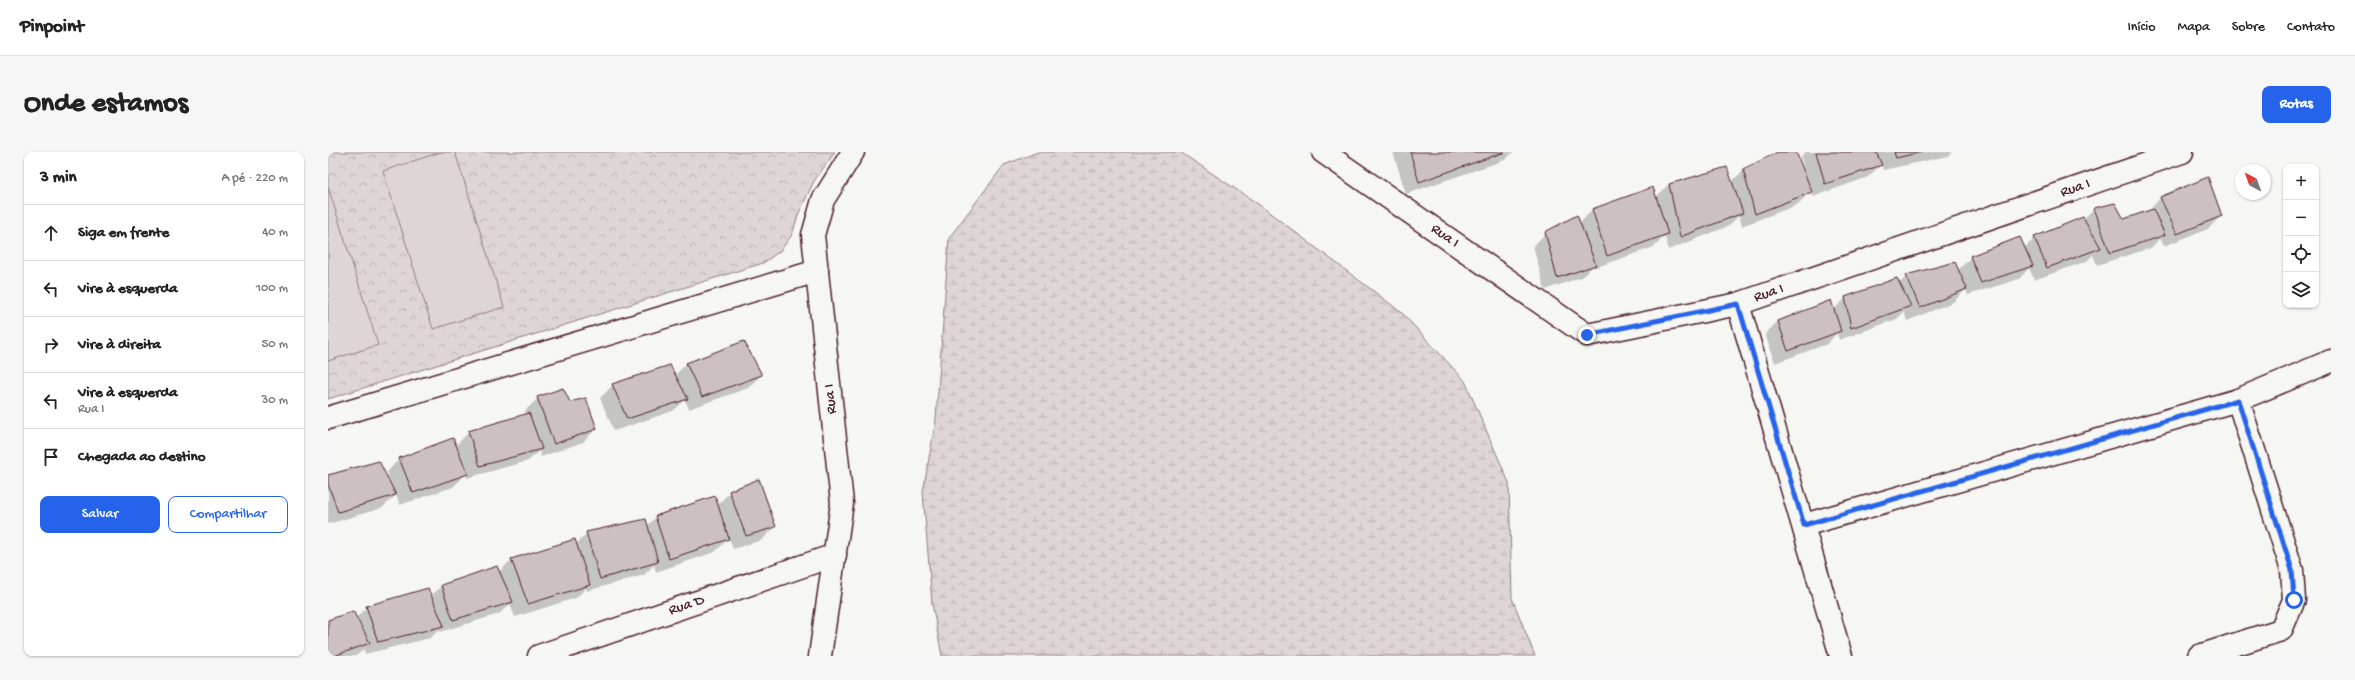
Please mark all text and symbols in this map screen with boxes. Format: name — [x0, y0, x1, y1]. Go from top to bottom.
text: Pinpoint — [20, 16, 84, 39]
text: Início — [2127, 19, 2156, 36]
text: Mapa — [2178, 19, 2210, 36]
text: Sobre — [2232, 19, 2265, 36]
text: Contato — [2287, 19, 2335, 36]
button: Rotas — [2262, 86, 2331, 123]
text: Onde estamos — [24, 88, 188, 121]
north arrow — [2235, 164, 2271, 200]
map controls — [2283, 164, 2319, 308]
button: + — [2283, 164, 2319, 200]
text: 3 min — [40, 168, 77, 188]
text: A pé · 220 m — [221, 171, 288, 186]
street label: Rua I — [2058, 175, 2093, 202]
button: − — [2283, 200, 2319, 236]
street label: Rua I — [1427, 220, 1462, 252]
icon: ahead — [40, 222, 62, 244]
text: Siga em frente — [78, 224, 169, 242]
text: 40 m — [262, 225, 288, 240]
button: locate — [2283, 236, 2319, 272]
button: layers — [2283, 272, 2319, 308]
icon: left — [40, 278, 62, 300]
text: Vire à esquerda — [78, 280, 178, 298]
street label: Rua I — [1752, 280, 1786, 307]
text: 100 m — [256, 281, 288, 296]
route end — [1578, 326, 1596, 344]
icon: right — [40, 334, 62, 356]
text: Vire à direita — [78, 336, 161, 354]
text: 50 m — [261, 337, 288, 352]
street label: Rua I — [820, 383, 842, 415]
text: Vire à esquerda — [78, 384, 178, 402]
icon: left — [40, 390, 62, 412]
text: 30 m — [262, 393, 288, 408]
text: Rua I — [78, 402, 104, 417]
icon: arrive — [40, 446, 62, 468]
text: Chegada ao destino — [78, 448, 205, 466]
button: Salvar — [40, 496, 160, 533]
button: Compartilhar — [168, 496, 288, 533]
street label: Rua D — [666, 591, 707, 620]
route start — [2285, 591, 2303, 609]

